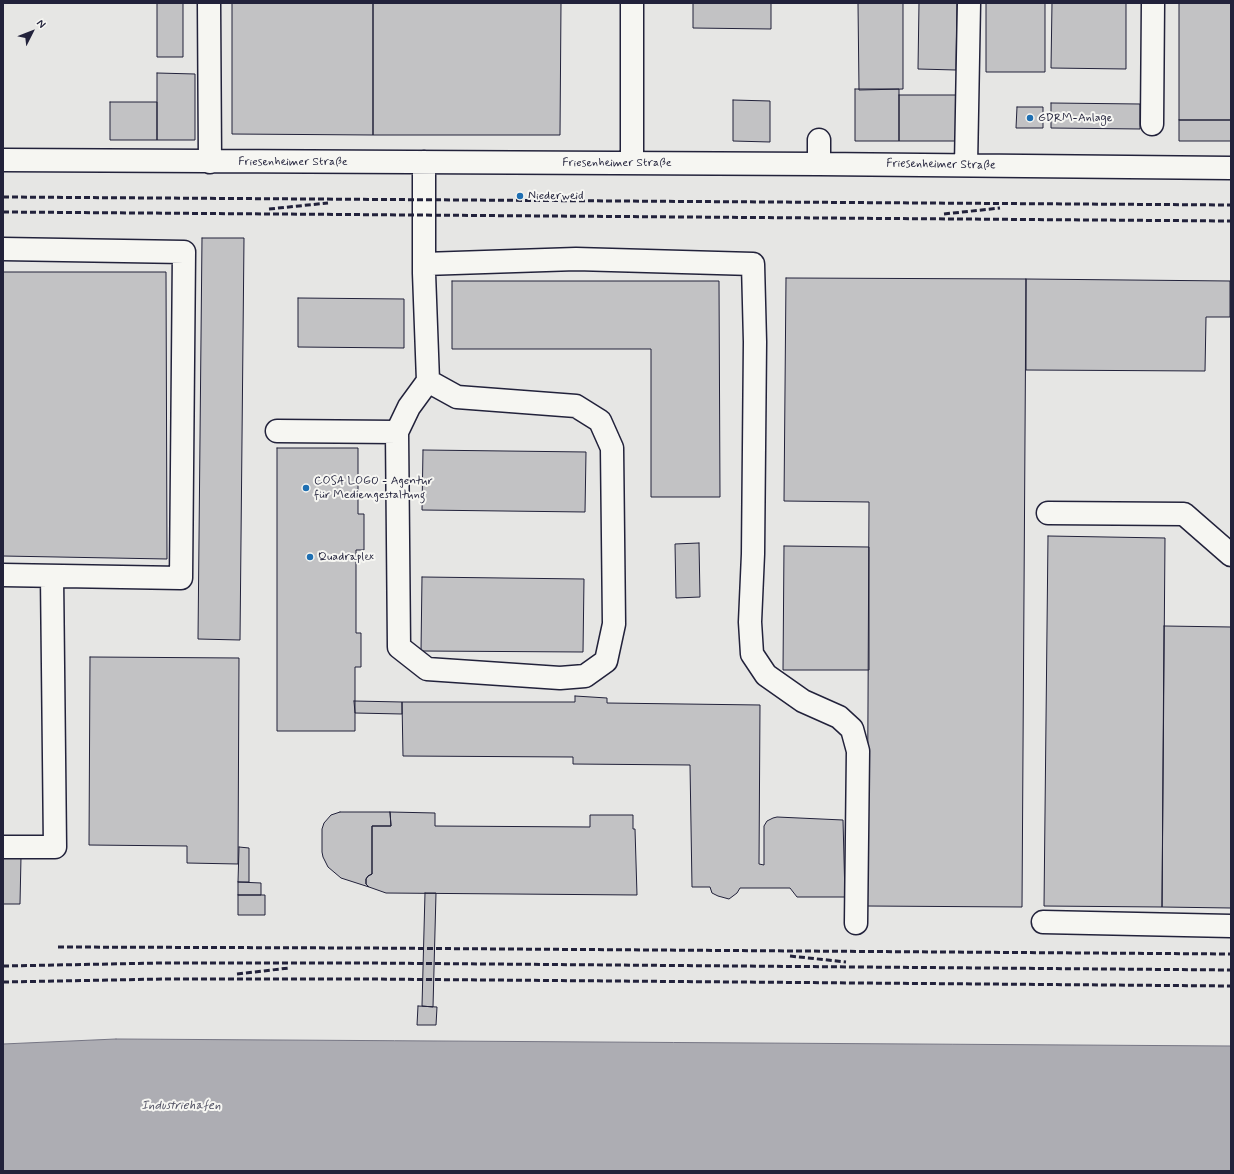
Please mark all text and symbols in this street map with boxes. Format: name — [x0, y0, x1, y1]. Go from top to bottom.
north arrow — [12, 12, 52, 52]
text: N — [33, 17, 49, 31]
place label: GDRM-Anlage — [1038, 111, 1112, 125]
marker: GDRM-Anlage — [1025, 113, 1035, 123]
street label: Friesenheimer Straße — [238, 155, 348, 169]
street label: Friesenheimer Straße — [562, 156, 672, 170]
street label: Friesenheimer Straße — [886, 157, 996, 173]
place label: Niederweid — [528, 189, 583, 203]
marker: Niederweid — [515, 191, 525, 201]
place label: COSA LOGO - Agentur für Mediengestaltung — [314, 474, 433, 502]
marker: COSA LOGO - Agentur für Mediengestaltung — [301, 483, 311, 493]
place label: Quadraplex — [318, 550, 374, 564]
marker: Quadraplex — [305, 552, 315, 562]
water label: Industriehafen — [141, 1098, 221, 1114]

